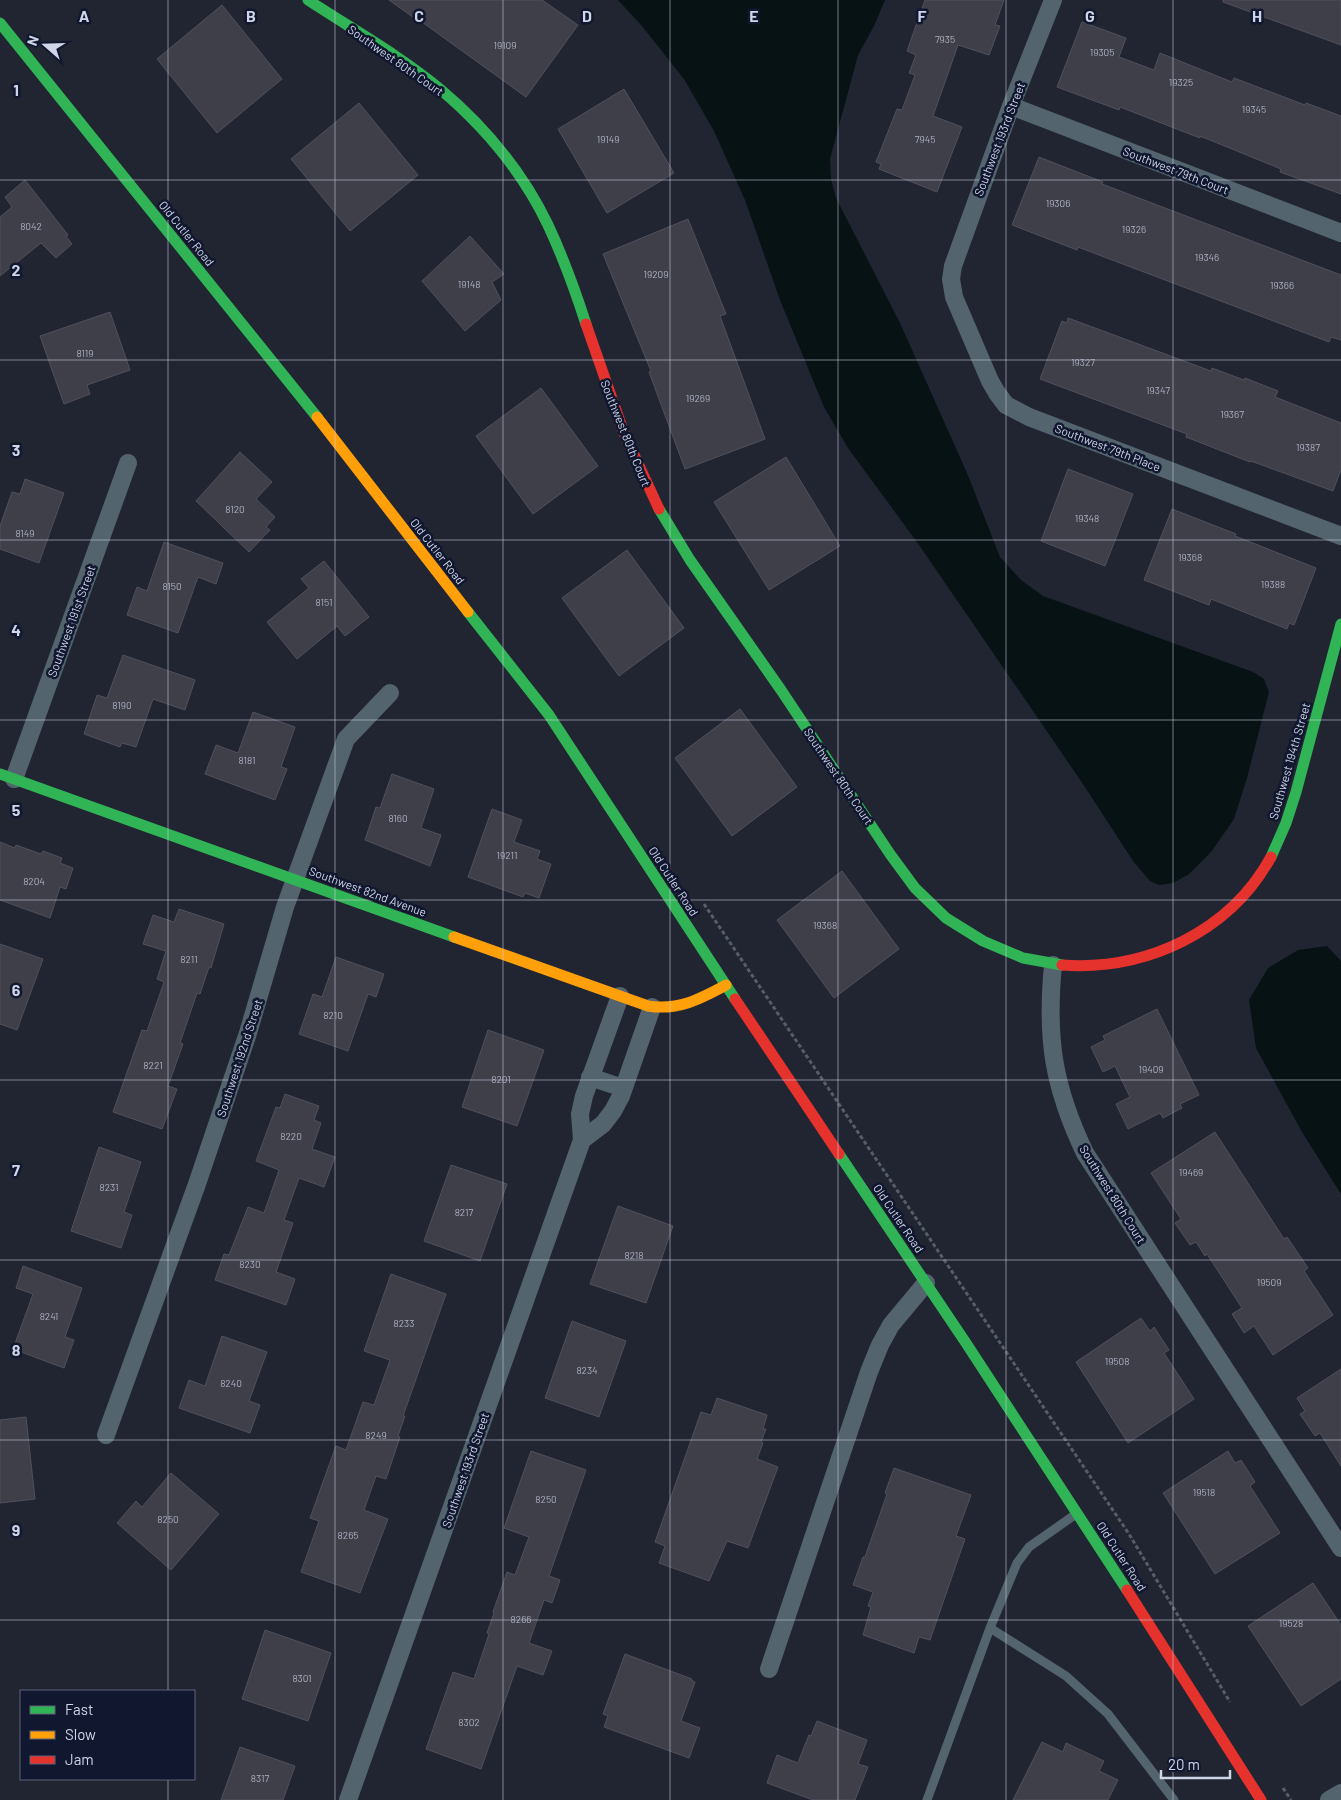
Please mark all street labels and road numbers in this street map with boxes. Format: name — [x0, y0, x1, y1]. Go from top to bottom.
street label: Southwest 80th Court — [346, 22, 446, 98]
street label: Southwest 193rd Street — [971, 80, 1027, 198]
street label: Southwest 79th Court — [1121, 143, 1231, 197]
street label: Old Cutler Road — [156, 198, 218, 268]
street label: Southwest 80th Court — [598, 378, 654, 488]
street label: Southwest 79th Place — [1053, 420, 1163, 474]
street label: Old Cutler Road — [408, 515, 468, 587]
street label: Southwest 191st Street — [44, 563, 98, 679]
street label: Southwest 194th Street — [1266, 701, 1312, 821]
street label: Southwest 80th Court — [801, 725, 877, 827]
street label: Old Cutler Road — [646, 844, 702, 918]
street label: Southwest 82nd Avenue — [307, 863, 429, 919]
street label: Southwest 192nd Street — [213, 997, 265, 1119]
street label: Southwest 80th Court — [1077, 1142, 1149, 1246]
street label: Old Cutler Road — [871, 1181, 927, 1255]
street label: Southwest 193rd Street — [439, 1411, 491, 1529]
street label: Old Cutler Road — [1094, 1519, 1150, 1593]

